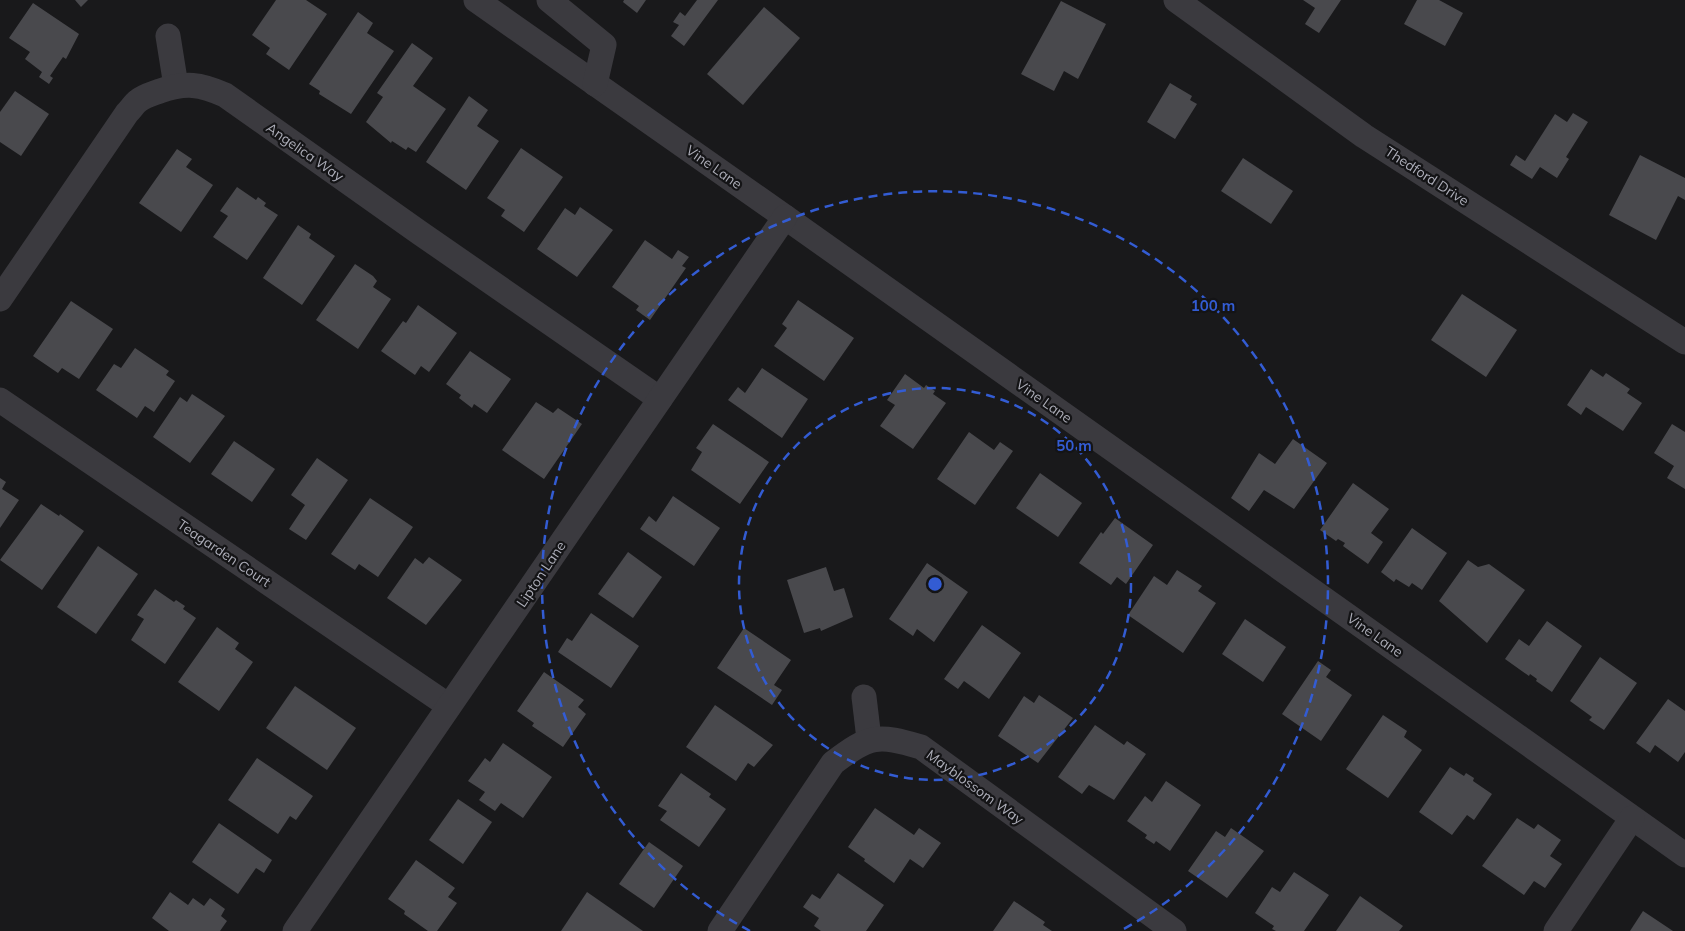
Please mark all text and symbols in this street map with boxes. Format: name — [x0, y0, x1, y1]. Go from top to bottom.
street label: Angelica Way — [263, 119, 348, 186]
street label: Vine Lane — [682, 141, 746, 193]
street label: Thedford Drive — [1382, 142, 1472, 210]
text: 100 m — [1191, 296, 1235, 315]
street label: Vine Lane — [1012, 375, 1076, 427]
text: 50 m — [1056, 436, 1092, 455]
street label: Teagarden Court — [174, 515, 274, 591]
street label: Lipton Lane — [512, 538, 570, 610]
centre of rings — [926, 575, 944, 593]
street label: Vine Lane — [1343, 609, 1407, 661]
street label: Mayblossom Way — [923, 746, 1028, 829]

